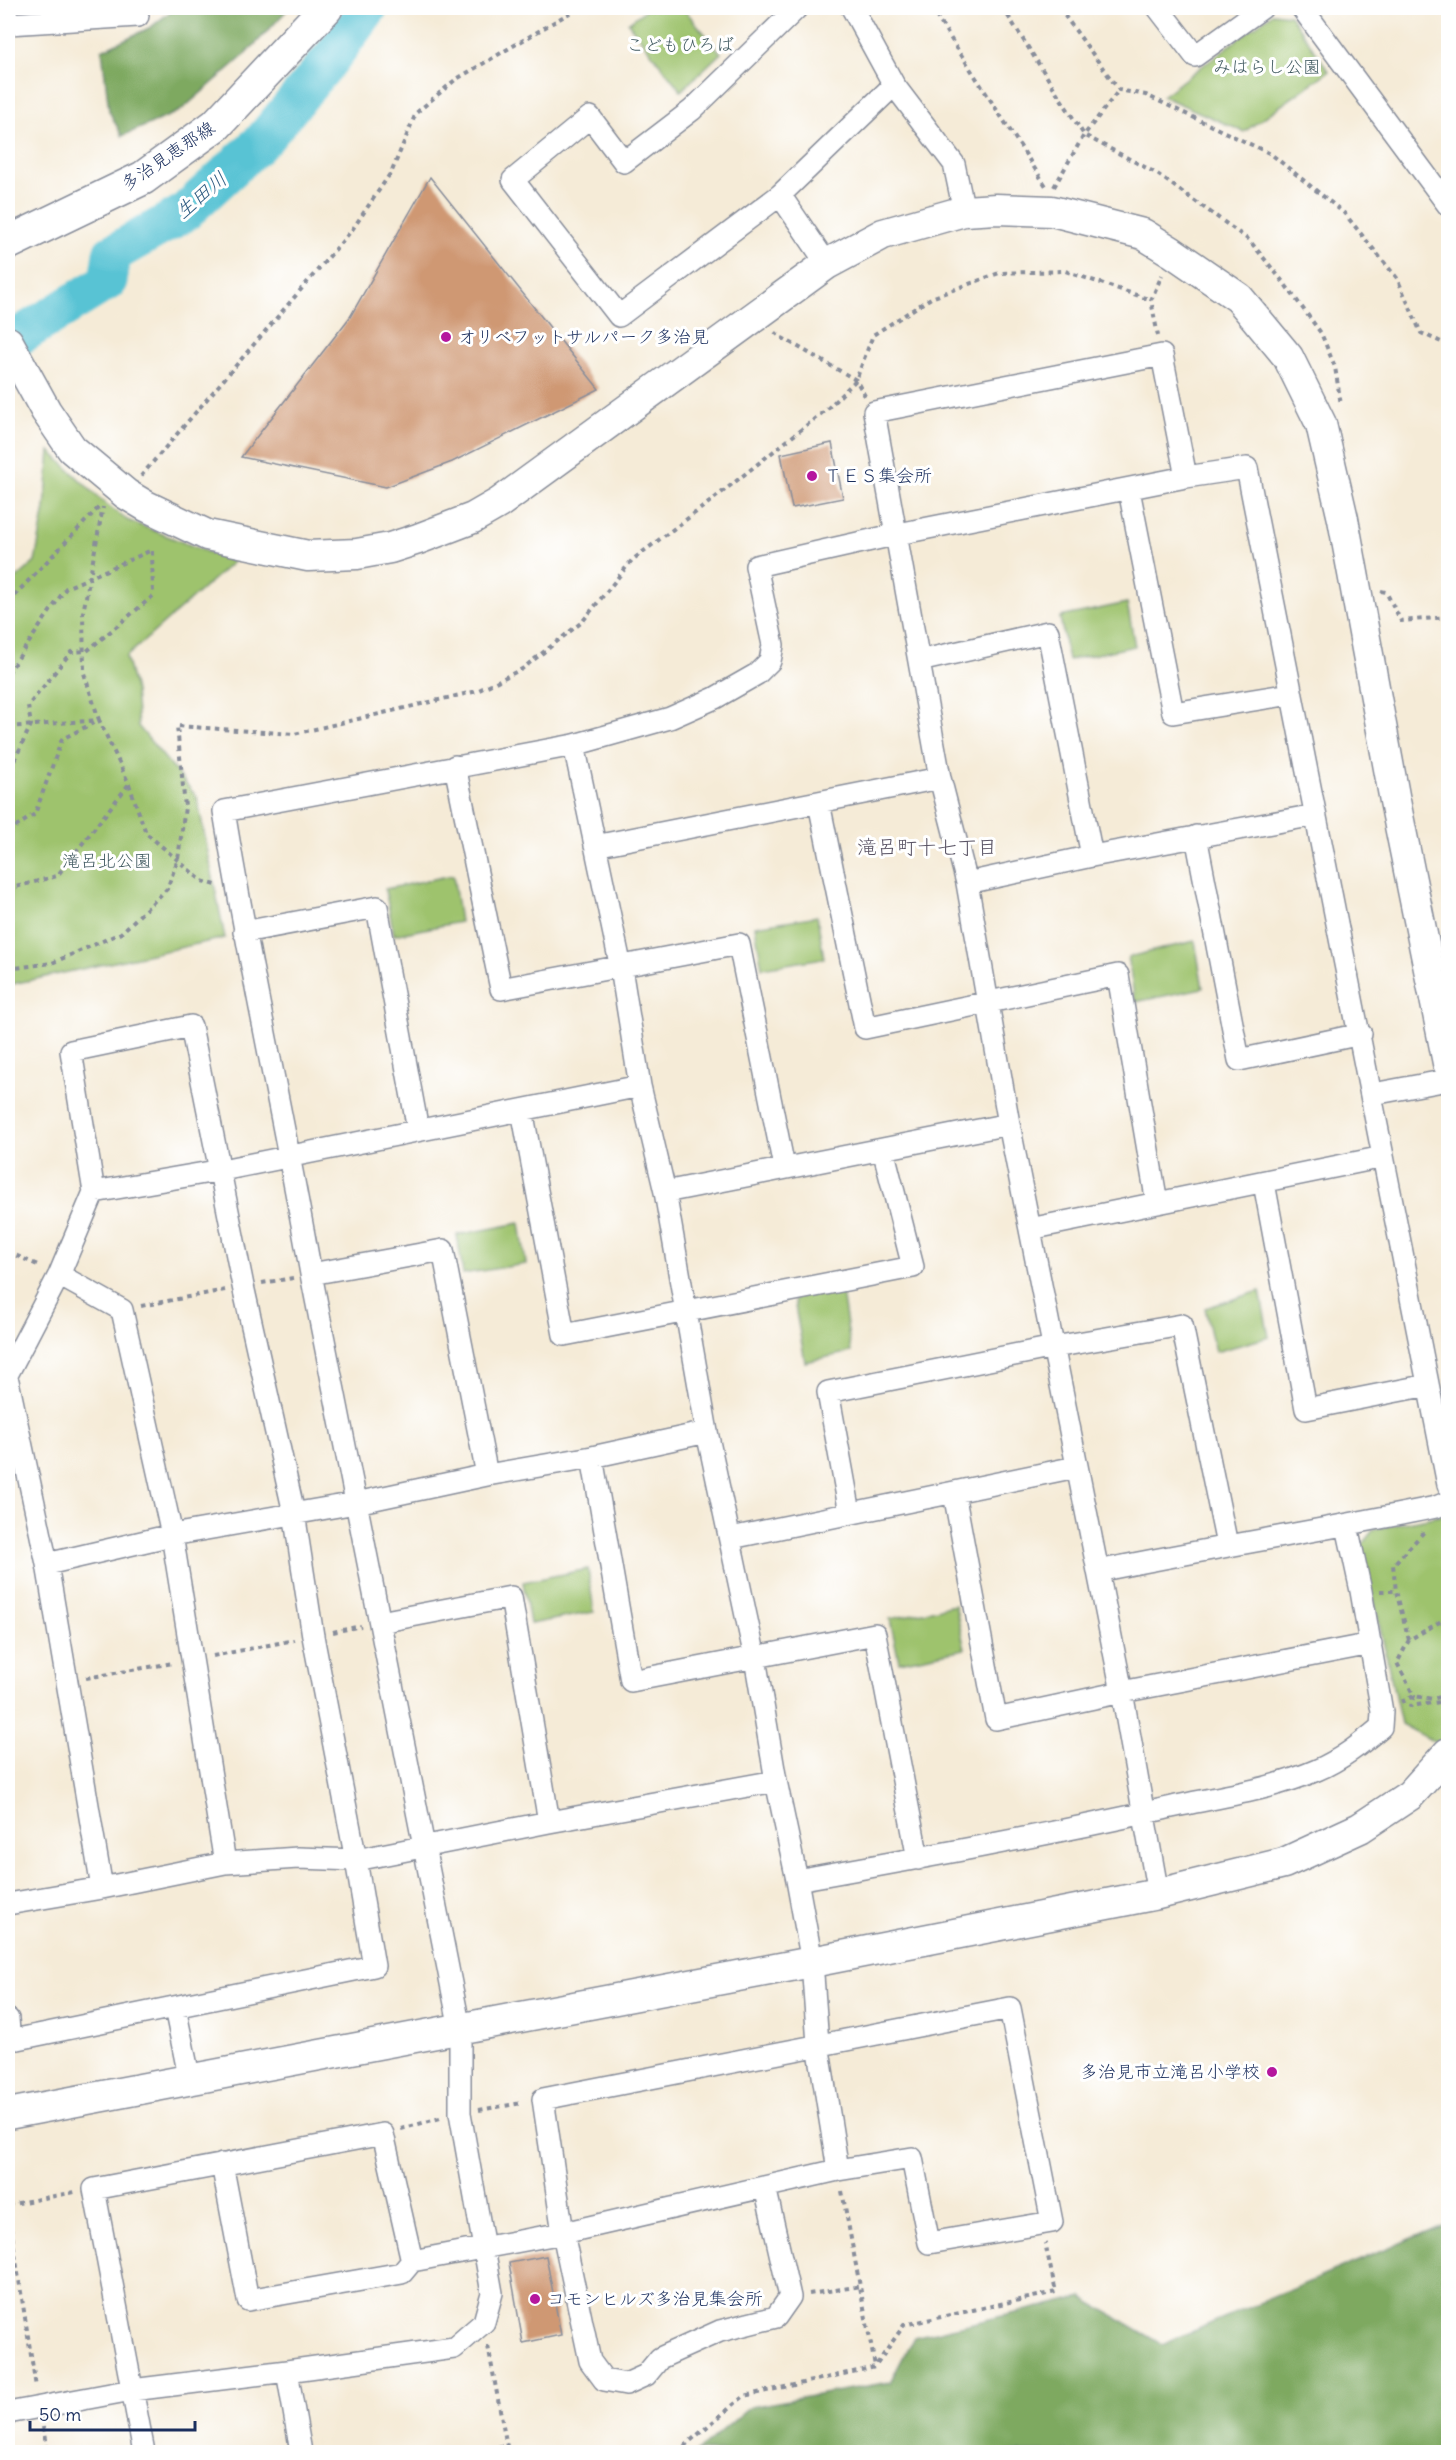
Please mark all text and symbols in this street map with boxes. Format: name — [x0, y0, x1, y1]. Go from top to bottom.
park label: こどもひろば — [626, 33, 734, 56]
park label: みはらし公園 — [1213, 55, 1321, 78]
street label: 多治見恵那線 — [117, 116, 219, 195]
water label: 生田川 — [170, 166, 232, 223]
place label: オリベフットサルパーク多治見 — [458, 325, 709, 348]
marker: オリベフットサルパーク多治見 — [439, 330, 453, 344]
place label: ＴＥＳ集会所 — [824, 464, 932, 487]
marker: ＴＥＳ集会所 — [805, 469, 819, 483]
district label: 滝呂町十七丁目 — [857, 834, 997, 859]
park label: 滝呂北公園 — [62, 849, 152, 872]
place label: 多治見市立滝呂小学校 — [1080, 2060, 1260, 2083]
marker: 多治見市立滝呂小学校 — [1265, 2065, 1279, 2079]
place label: コモンヒルズ多治見集会所 — [547, 2287, 763, 2310]
marker: コモンヒルズ多治見集会所 — [528, 2292, 542, 2306]
scale bar — [30, 2394, 195, 2432]
text: 50 m — [39, 2403, 81, 2426]

